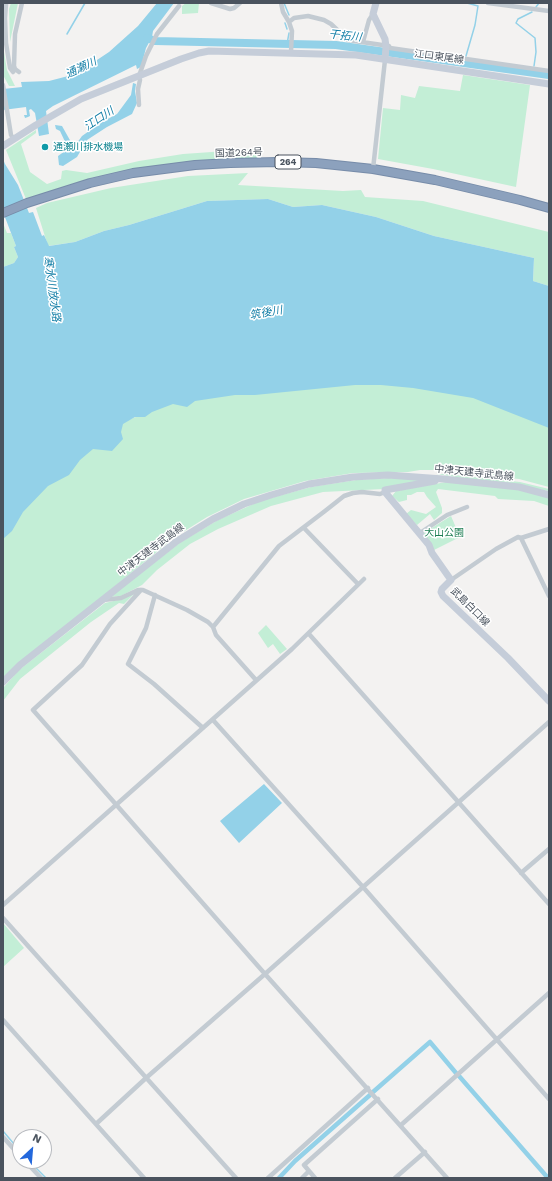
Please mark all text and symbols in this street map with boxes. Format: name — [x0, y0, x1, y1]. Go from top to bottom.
water label: 干拓川 — [328, 28, 362, 44]
street label: 江口東尾線 — [413, 48, 465, 66]
water label: 通瀬川 — [63, 55, 99, 81]
water label: 江口川 — [82, 104, 116, 134]
place label: 通瀬川排水機場 — [53, 141, 123, 153]
marker: 通瀬川排水機場 — [40, 142, 50, 152]
street label: 国道264号 — [215, 146, 263, 160]
road number: 264 — [275, 155, 301, 169]
water label: 寒水川放水路 — [41, 255, 63, 323]
water label: 筑後川 — [249, 304, 283, 322]
street label: 中津天建寺武島線 — [434, 463, 514, 483]
street label: 中津天建寺武島線 — [115, 521, 187, 579]
park label: 大山公園 — [424, 527, 464, 539]
street label: 武島白口線 — [448, 585, 492, 629]
north arrow — [12, 1129, 52, 1169]
text: N — [31, 1131, 44, 1146]

